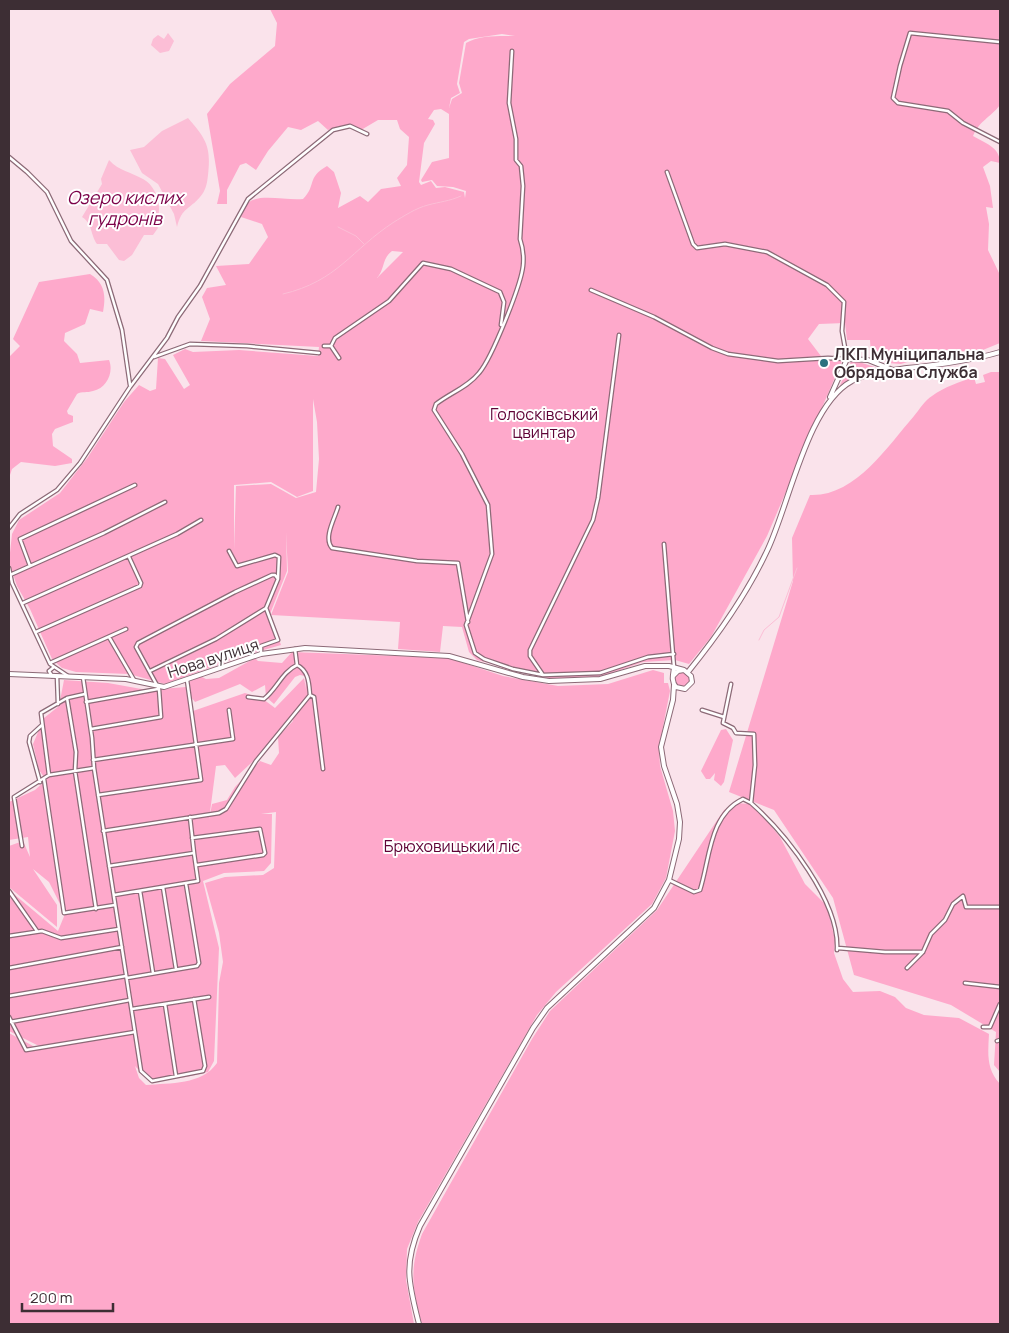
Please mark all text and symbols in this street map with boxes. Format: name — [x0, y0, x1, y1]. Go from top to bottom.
water label: Озеро кислих гудронів — [67, 185, 186, 230]
place label: ЛКП Муніципальна Обрядова Служба — [834, 343, 985, 383]
marker: ЛКП Муніципальна Обрядова Служба — [818, 357, 830, 369]
park label: Голосківський цвинтар — [490, 403, 598, 443]
street label: Нова вулиця — [165, 633, 261, 683]
park label: Брюховицький ліс — [384, 835, 520, 857]
scale bar — [22, 1280, 114, 1312]
text: 200 m — [30, 1287, 73, 1308]

